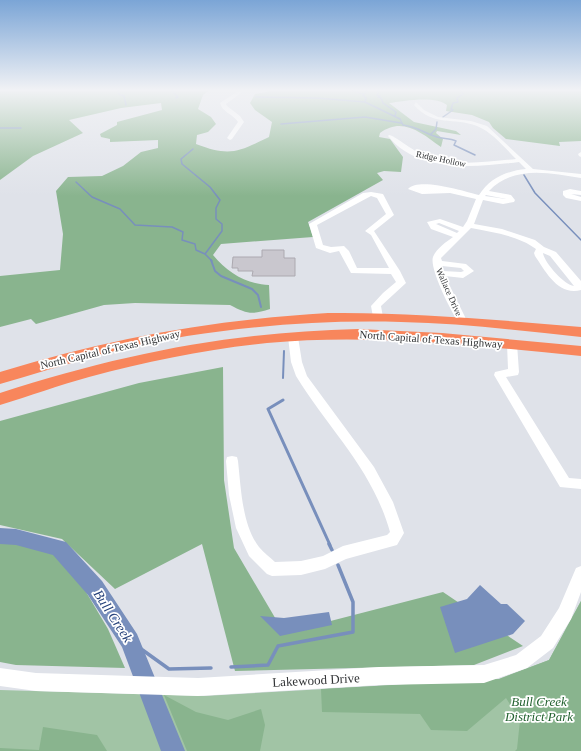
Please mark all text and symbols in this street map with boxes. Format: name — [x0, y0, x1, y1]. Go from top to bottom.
street label: Ridge Hollow — [415, 149, 467, 169]
street label: Wallace Drive — [434, 266, 464, 318]
street label: North Capital of Texas Highway — [39, 327, 182, 371]
street label: North Capital of Texas Highway — [359, 328, 503, 350]
water label: Bull Creek — [90, 587, 136, 646]
street label: Lakewood Drive — [272, 670, 360, 690]
park label: Bull Creek District Park — [504, 694, 573, 724]

